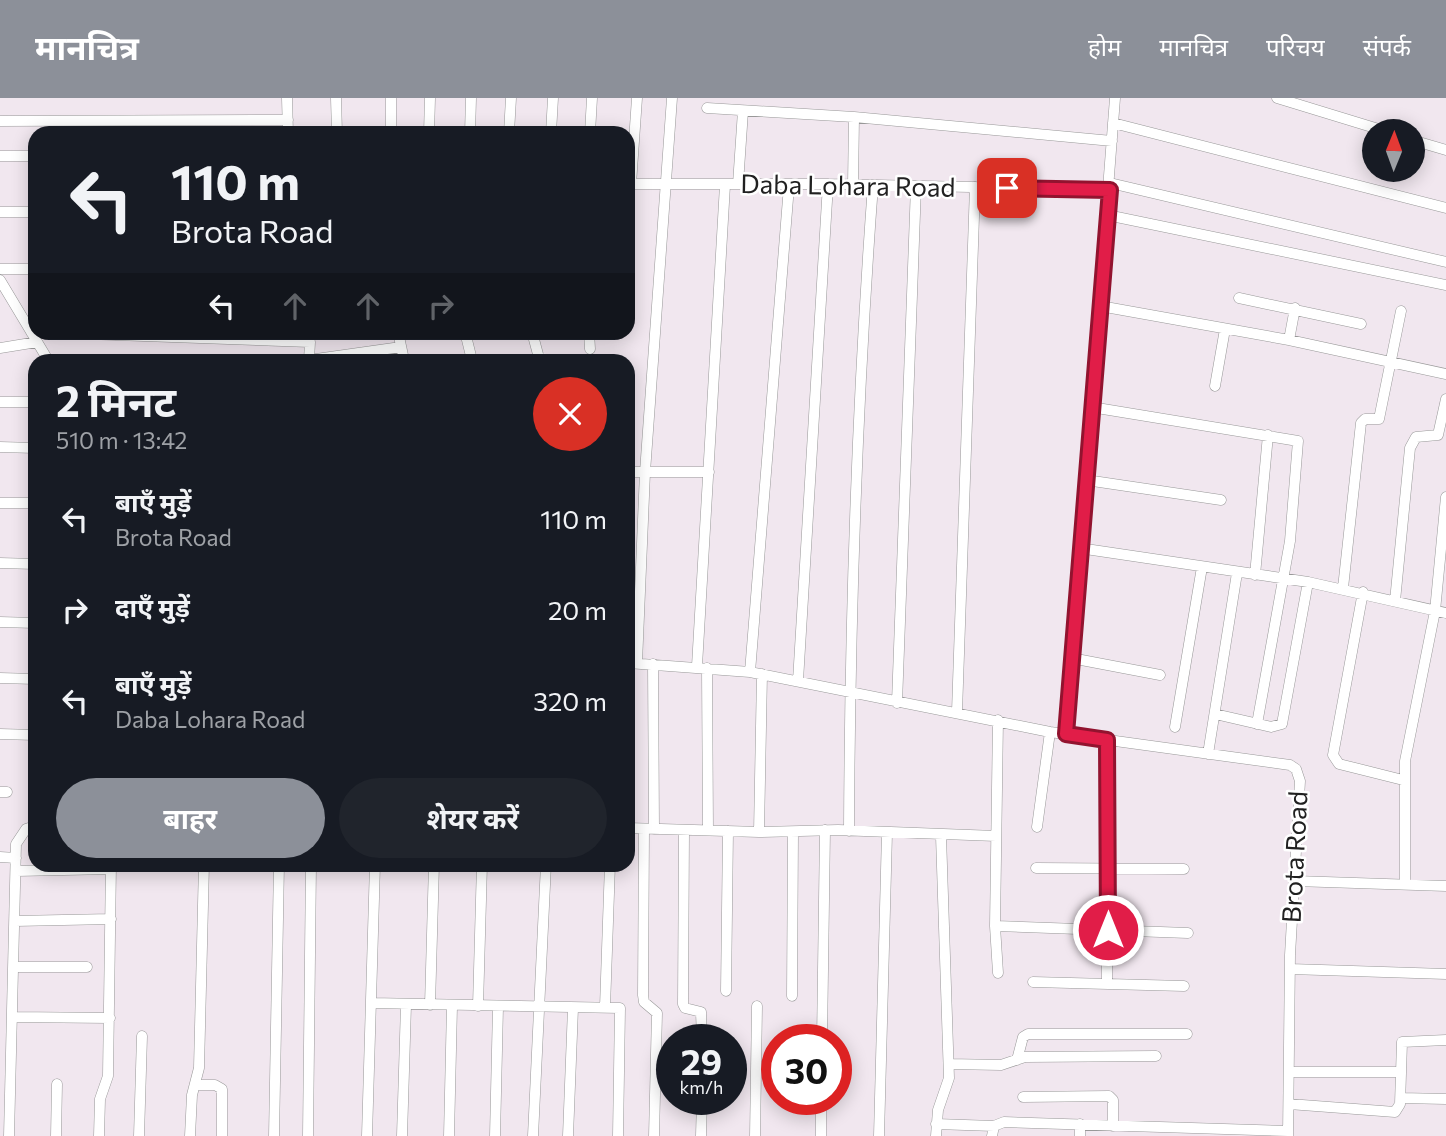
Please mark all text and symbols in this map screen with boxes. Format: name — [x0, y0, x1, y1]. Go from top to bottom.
text: मानचित्र — [35, 26, 139, 67]
text: होम — [1088, 32, 1121, 61]
text: मानचित्र — [1159, 32, 1228, 61]
text: परिचय — [1266, 32, 1325, 61]
text: संपर्क — [1363, 32, 1411, 61]
north arrow — [1362, 119, 1424, 182]
map controls — [1362, 119, 1425, 182]
text: 110 m — [171, 150, 300, 210]
icon: left — [56, 154, 147, 245]
pin — [977, 158, 1037, 218]
street label: Daba Lohara Road — [740, 167, 956, 202]
icon: arrive — [988, 169, 1026, 207]
text: Brota Road — [171, 210, 334, 250]
icon: left — [203, 287, 241, 325]
icon: ahead — [276, 287, 314, 325]
icon: ahead — [349, 287, 387, 325]
icon: right — [422, 287, 460, 325]
text: 2 मिनट — [56, 374, 176, 426]
button: close — [533, 377, 607, 451]
text: 510 m · 13:42 — [56, 426, 187, 454]
text: बाएँ मुड़ें — [115, 486, 191, 517]
icon: left — [56, 500, 94, 538]
text: 110 m — [540, 503, 607, 534]
text: Brota Road — [115, 523, 232, 551]
icon: right — [56, 591, 94, 629]
text: दाएँ मुड़ें — [115, 591, 190, 622]
text: 20 m — [548, 594, 607, 625]
text: बाएँ मुड़ें — [115, 668, 191, 699]
icon: left — [56, 682, 94, 720]
text: 320 m — [533, 685, 607, 716]
text: Daba Lohara Road — [115, 705, 305, 733]
button: बाहर — [56, 778, 325, 858]
button: शेयर करें — [339, 778, 607, 858]
street label: Brota Road — [1275, 790, 1312, 924]
position arrow — [1071, 893, 1145, 967]
speed limit sign: 30 — [761, 1024, 852, 1115]
text: 29 — [681, 1039, 722, 1082]
text: km/h — [680, 1076, 723, 1098]

